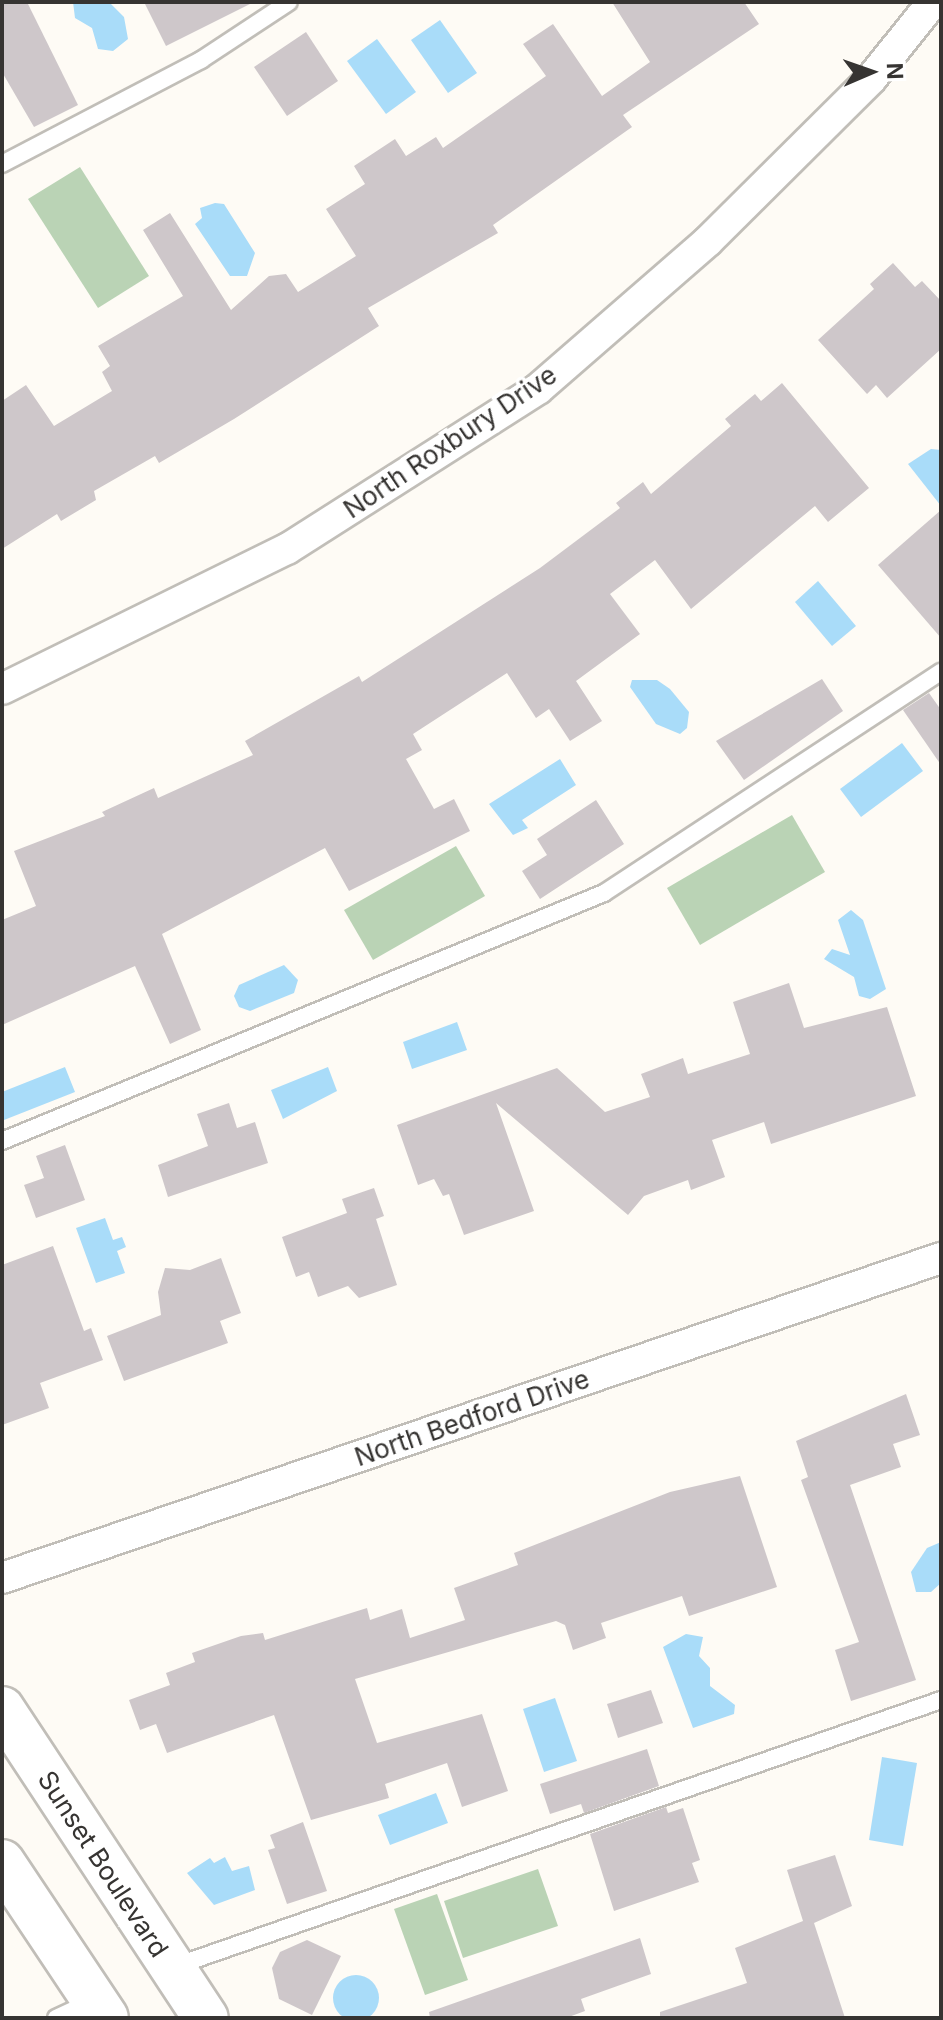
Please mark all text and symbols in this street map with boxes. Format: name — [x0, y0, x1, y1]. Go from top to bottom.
north arrow — [831, 32, 911, 112]
text: N — [882, 62, 908, 80]
street label: North Roxbury Drive — [338, 359, 562, 525]
street label: North Bedford Drive — [351, 1363, 593, 1473]
street label: Sunset Boulevard — [31, 1765, 175, 1963]

